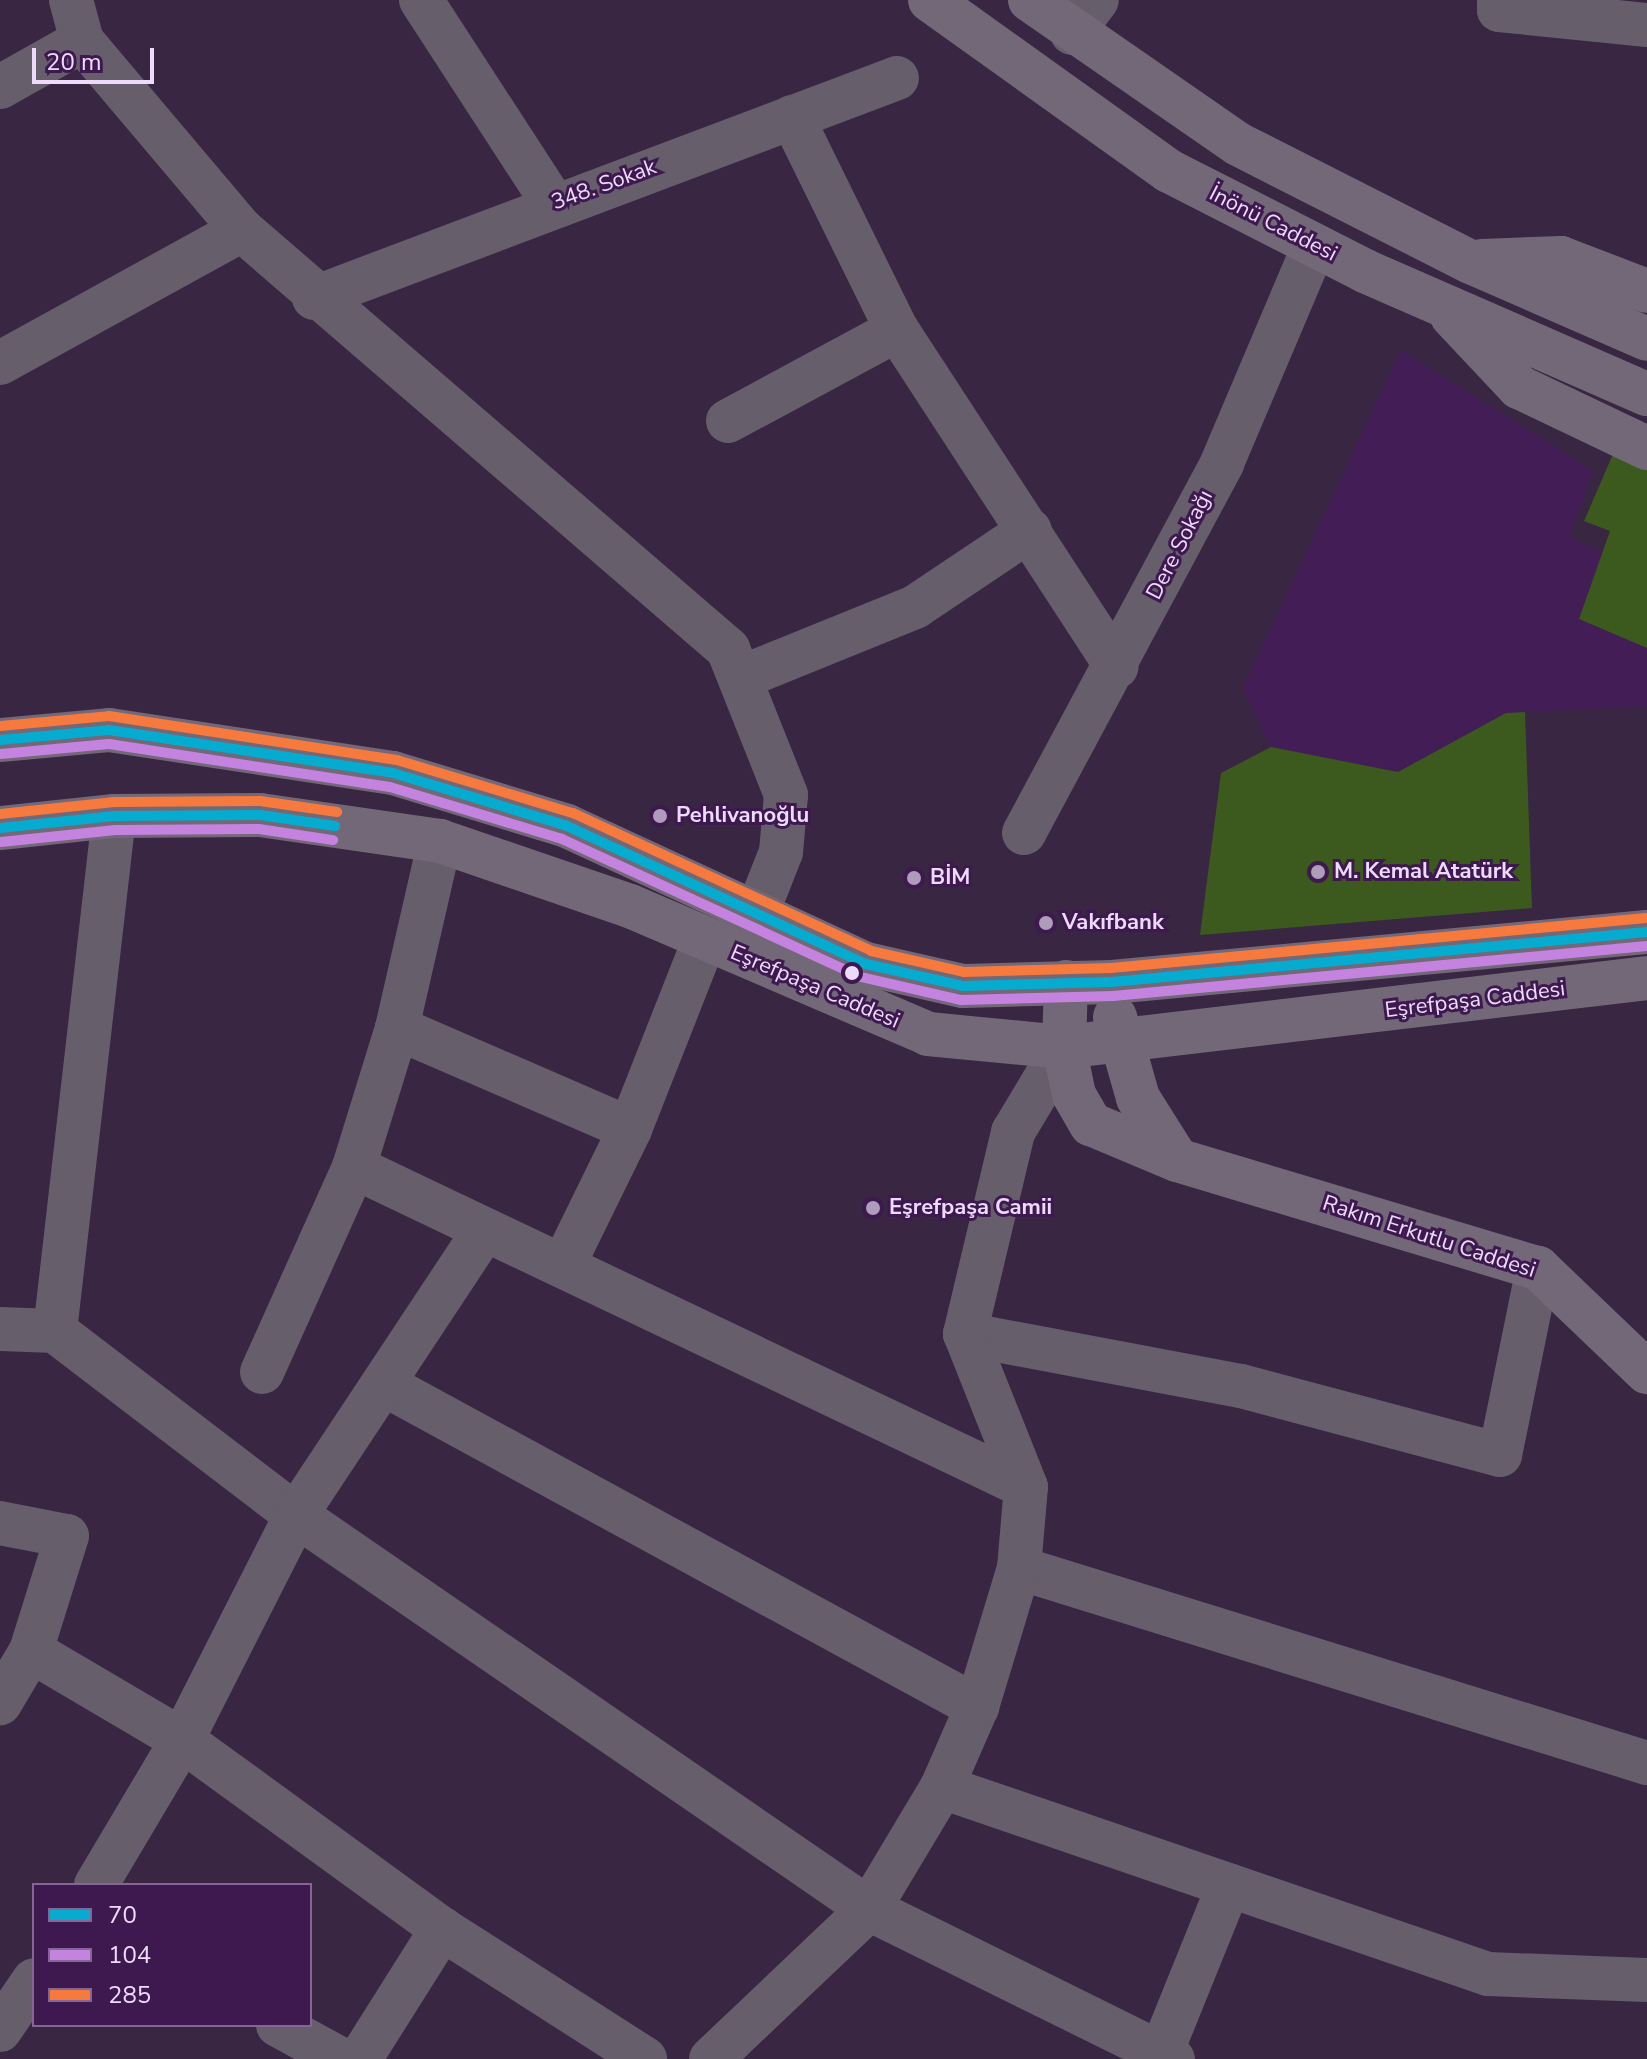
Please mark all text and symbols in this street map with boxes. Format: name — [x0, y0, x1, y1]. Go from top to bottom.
scale bar — [36, 32, 158, 82]
text: 20 m — [46, 46, 102, 78]
street label: 348. Sokak — [548, 154, 660, 216]
street label: İnönü Caddesi — [1205, 180, 1341, 268]
street label: Dere Sokağı — [1141, 486, 1219, 604]
place label: Pehlivanoğlu — [676, 803, 809, 829]
marker: Pehlivanoğlu — [651, 807, 669, 825]
place label: M. Kemal Atatürk — [1334, 859, 1513, 885]
marker: M. Kemal Atatürk — [1309, 863, 1327, 881]
place label: BİM — [930, 865, 970, 891]
marker: BİM — [905, 869, 923, 887]
place label: Vakıfbank — [1062, 910, 1164, 936]
marker: Vakıfbank — [1037, 914, 1055, 932]
street label: Eşrefpaşa Caddesi — [726, 939, 904, 1035]
unlabelled marker — [844, 965, 860, 981]
street label: Eşrefpaşa Caddesi — [1383, 976, 1567, 1024]
street label: Rakım Erkutlu Caddesi — [1319, 1190, 1539, 1284]
place label: Eşrefpaşa Camii — [889, 1195, 1052, 1221]
marker: Eşrefpaşa Camii — [864, 1199, 882, 1217]
legend — [32, 1883, 312, 2027]
text: 70 — [108, 1899, 137, 1931]
text: 104 — [108, 1939, 151, 1971]
text: 285 — [108, 1979, 151, 2011]

